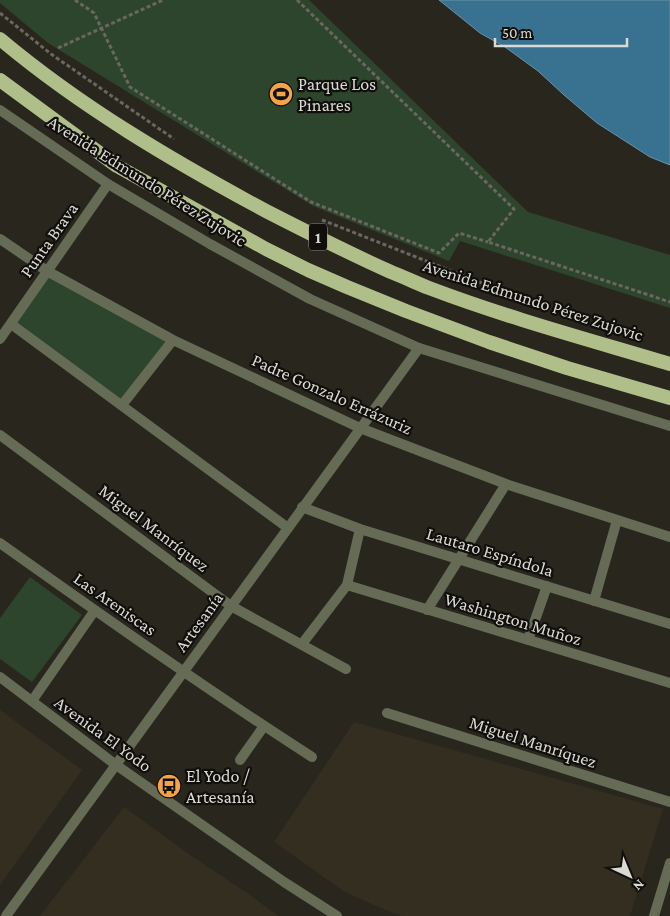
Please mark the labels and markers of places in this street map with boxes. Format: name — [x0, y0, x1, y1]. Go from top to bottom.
place label: Parque Los Pinares — [298, 74, 376, 115]
sports icon: Parque Los Pinares — [268, 81, 294, 107]
place label: El Yodo / Artesanía — [186, 766, 254, 807]
bus stop icon: El Yodo / Artesanía — [156, 773, 182, 799]

